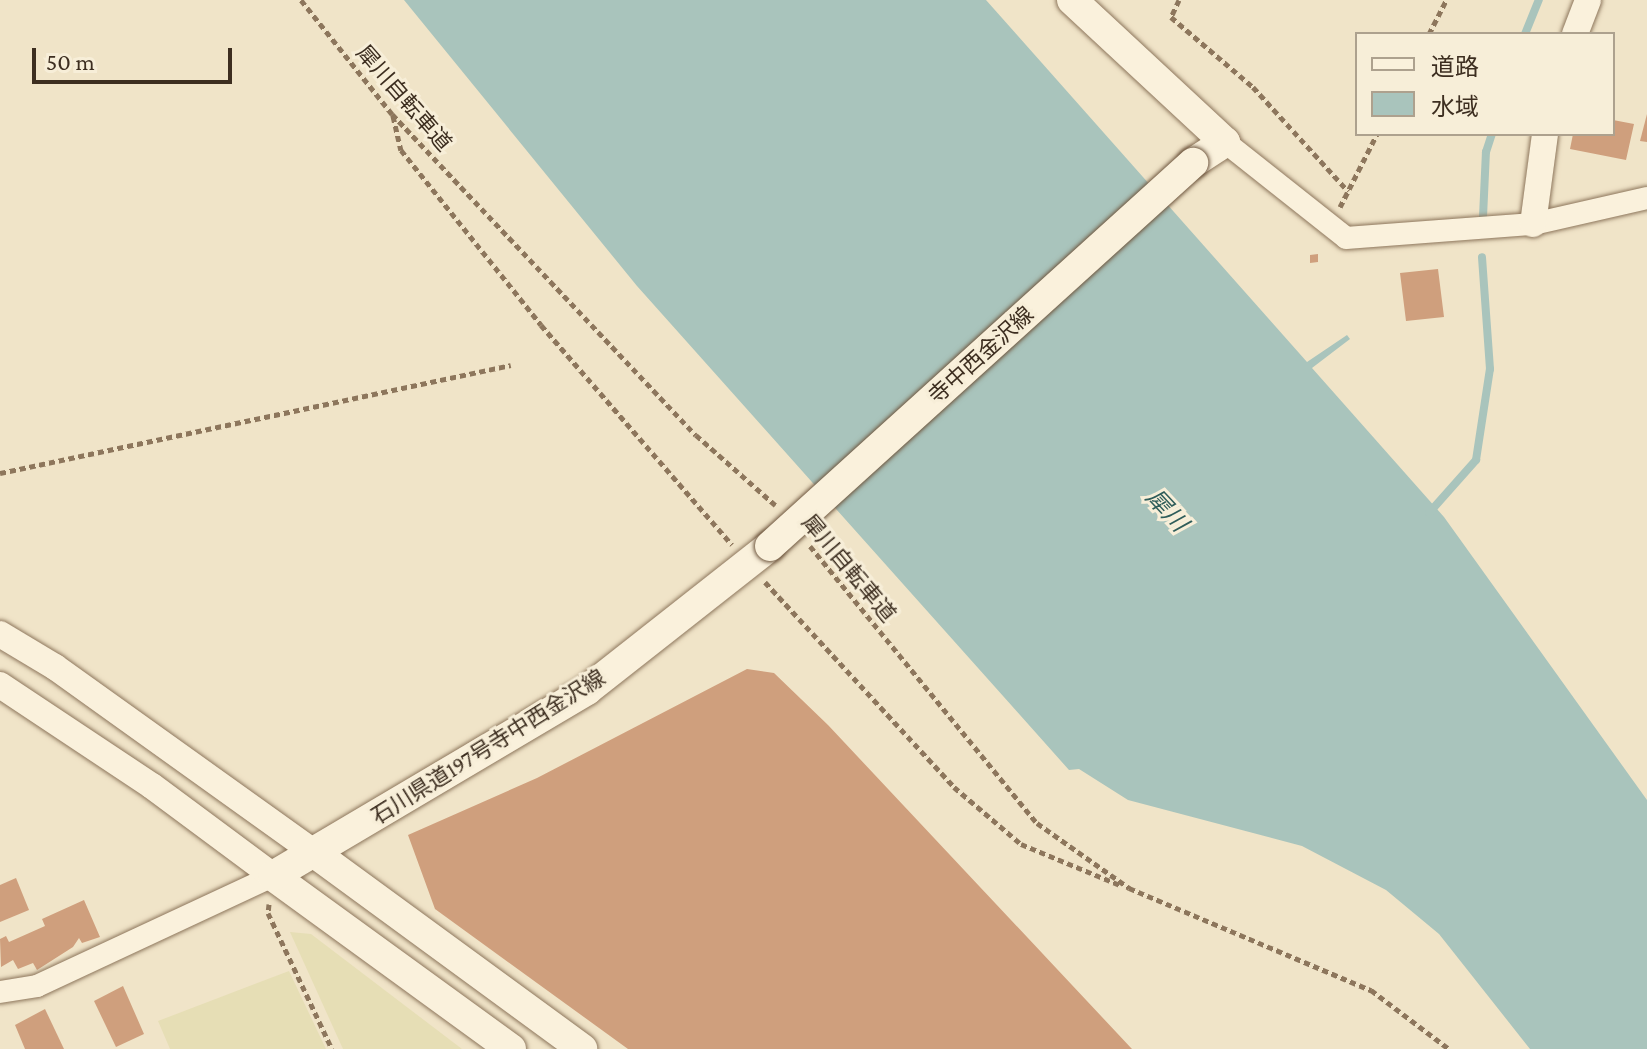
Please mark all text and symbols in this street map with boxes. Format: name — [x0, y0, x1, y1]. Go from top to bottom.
scale bar — [36, 32, 236, 82]
legend — [1355, 32, 1615, 136]
street label: 犀川自転車道 — [351, 40, 457, 156]
text: 50 m — [46, 48, 95, 75]
text: 道路 — [1431, 53, 1479, 80]
text: 水域 — [1431, 93, 1479, 120]
street label: 寺中西金沢線 — [923, 301, 1039, 409]
water label: 犀川 — [1140, 483, 1194, 537]
street label: 犀川自転車道 — [796, 509, 902, 627]
street label: 石川県道197号寺中西金沢線 — [366, 664, 610, 830]

